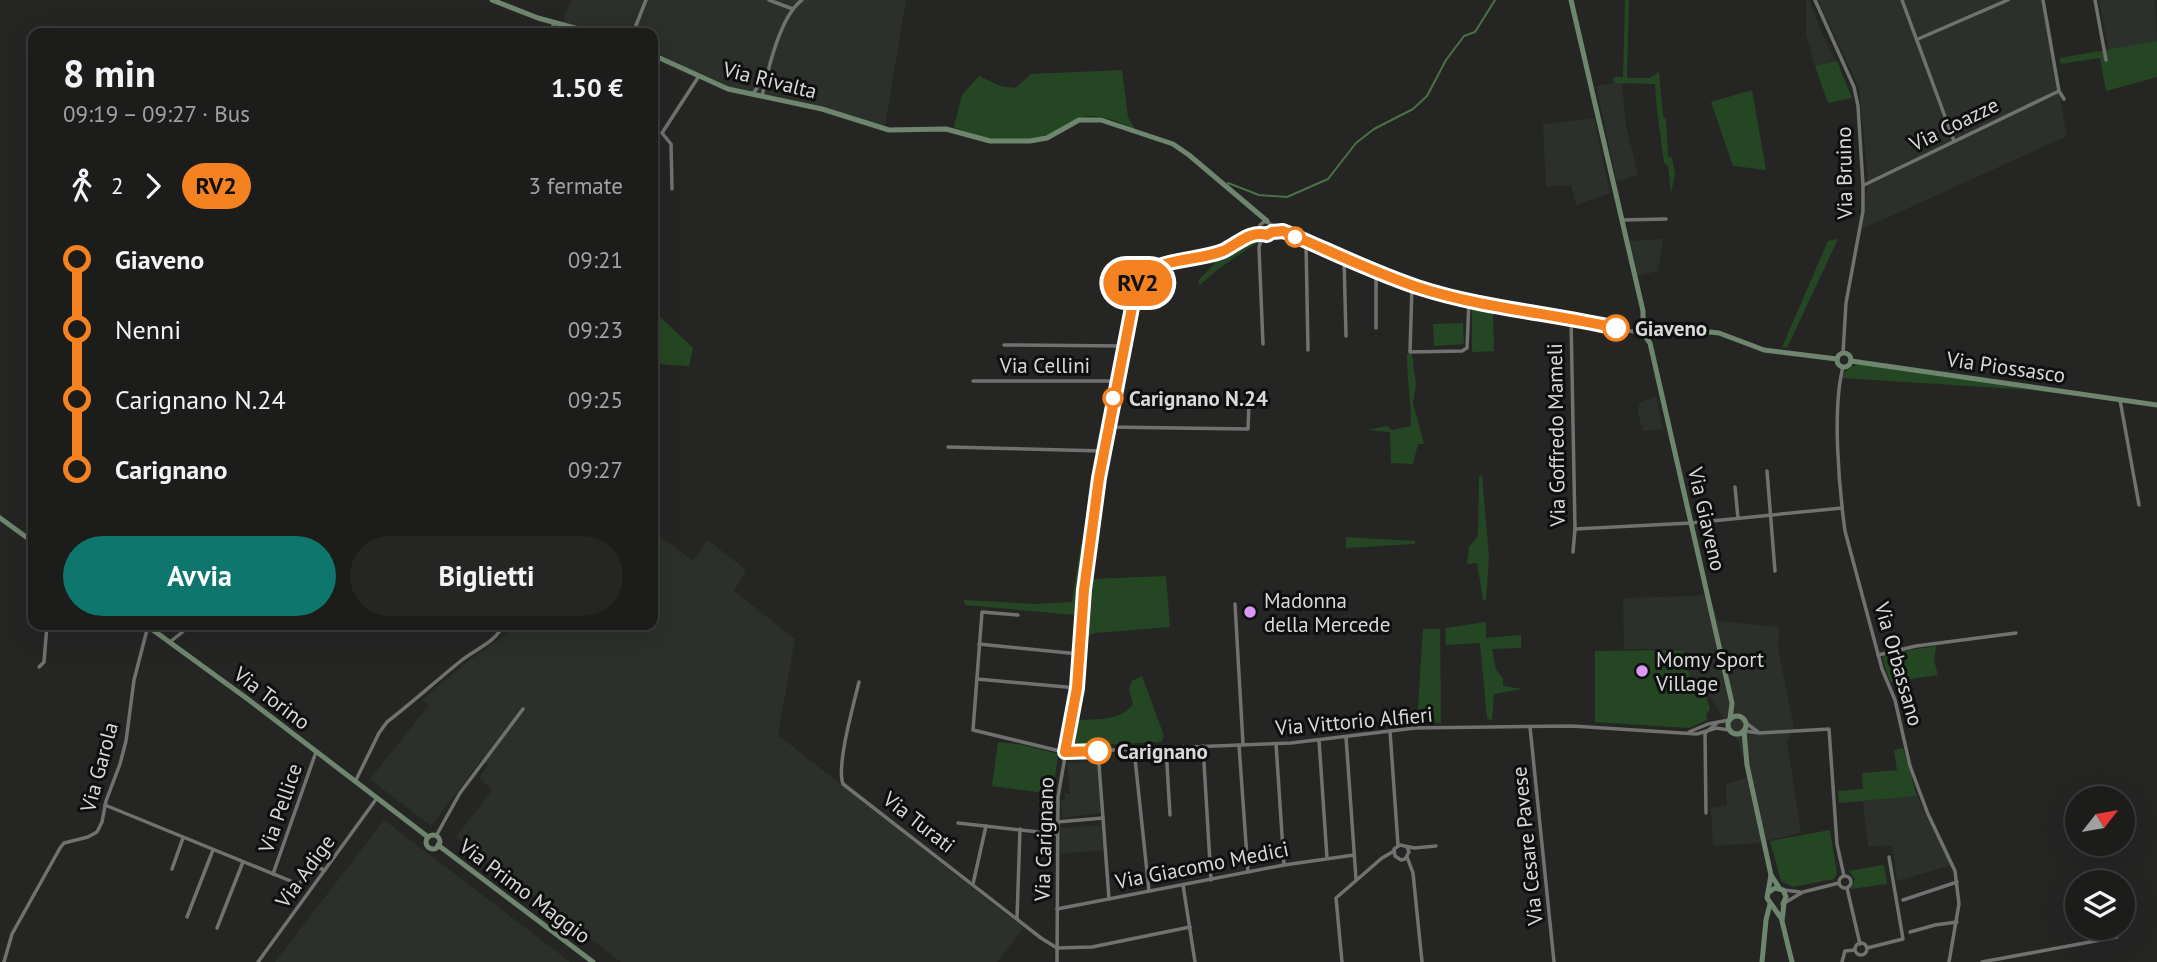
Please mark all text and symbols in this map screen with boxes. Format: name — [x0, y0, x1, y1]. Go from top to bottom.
text: 8 min — [63, 48, 156, 97]
street label: Via Rivalta — [719, 55, 820, 105]
text: 1.50 € — [551, 71, 623, 104]
street label: Via Coazze — [1904, 91, 2003, 158]
text: 09:19 – 09:27 · Bus — [63, 99, 250, 128]
street label: Via Bruino — [1830, 126, 1858, 221]
icon: walk — [63, 167, 101, 205]
icon: forward — [134, 167, 172, 205]
text: RV2 — [196, 170, 237, 201]
text: 2 — [111, 171, 124, 200]
text: 3 fermate — [528, 171, 623, 200]
unlabelled marker — [1285, 227, 1305, 247]
text: Giaveno — [115, 243, 204, 276]
text: 09:21 — [568, 245, 623, 274]
line badge: RV2 — [1098, 260, 1178, 306]
text: RV2 — [1117, 267, 1159, 298]
text: Nenni — [115, 313, 181, 346]
text: 09:23 — [568, 315, 623, 344]
marker: Giaveno — [1603, 315, 1629, 341]
place label: Giaveno — [1635, 315, 1707, 342]
street label: Via Goffredo Mameli — [1541, 343, 1571, 528]
street label: Via Piossasco — [1944, 345, 2067, 389]
street label: Via Cellini — [999, 352, 1090, 379]
text: Carignano N.24 — [115, 383, 286, 416]
text: 09:25 — [568, 385, 623, 414]
place label: Carignano N.24 — [1129, 385, 1268, 412]
marker: Carignano N.24 — [1103, 388, 1123, 408]
text: Carignano — [115, 453, 227, 486]
text: 09:27 — [568, 455, 623, 484]
street label: Via Giaveno — [1682, 463, 1732, 574]
button: Avvia — [63, 536, 336, 616]
button: Biglietti — [350, 536, 623, 616]
place label: Madonna della Mercede — [1264, 587, 1390, 638]
street label: Via Orbassano — [1868, 598, 1930, 729]
marker: Madonna della Mercede — [1242, 604, 1258, 620]
place label: Momy Sport Village — [1655, 646, 1764, 697]
street label: Via Torino — [228, 660, 316, 735]
marker: Momy Sport Village — [1634, 663, 1650, 679]
street label: Via Vittorio Alfieri — [1273, 701, 1434, 741]
street label: Via Garola — [74, 719, 124, 816]
marker: Carignano — [1085, 738, 1111, 764]
place label: Carignano — [1117, 738, 1208, 765]
street label: Via Pellice — [252, 760, 308, 857]
street label: Via Cesare Pavese — [1505, 765, 1549, 928]
street label: Via Carignano — [1028, 776, 1060, 903]
street label: Via Turati — [877, 785, 960, 858]
north arrow — [2065, 786, 2135, 856]
map controls — [2065, 786, 2135, 940]
street label: Via Adige — [269, 829, 341, 914]
street label: Via Primo Maggio — [453, 832, 596, 949]
street label: Via Giacomo Medici — [1112, 835, 1291, 895]
button: layers — [2065, 870, 2135, 940]

